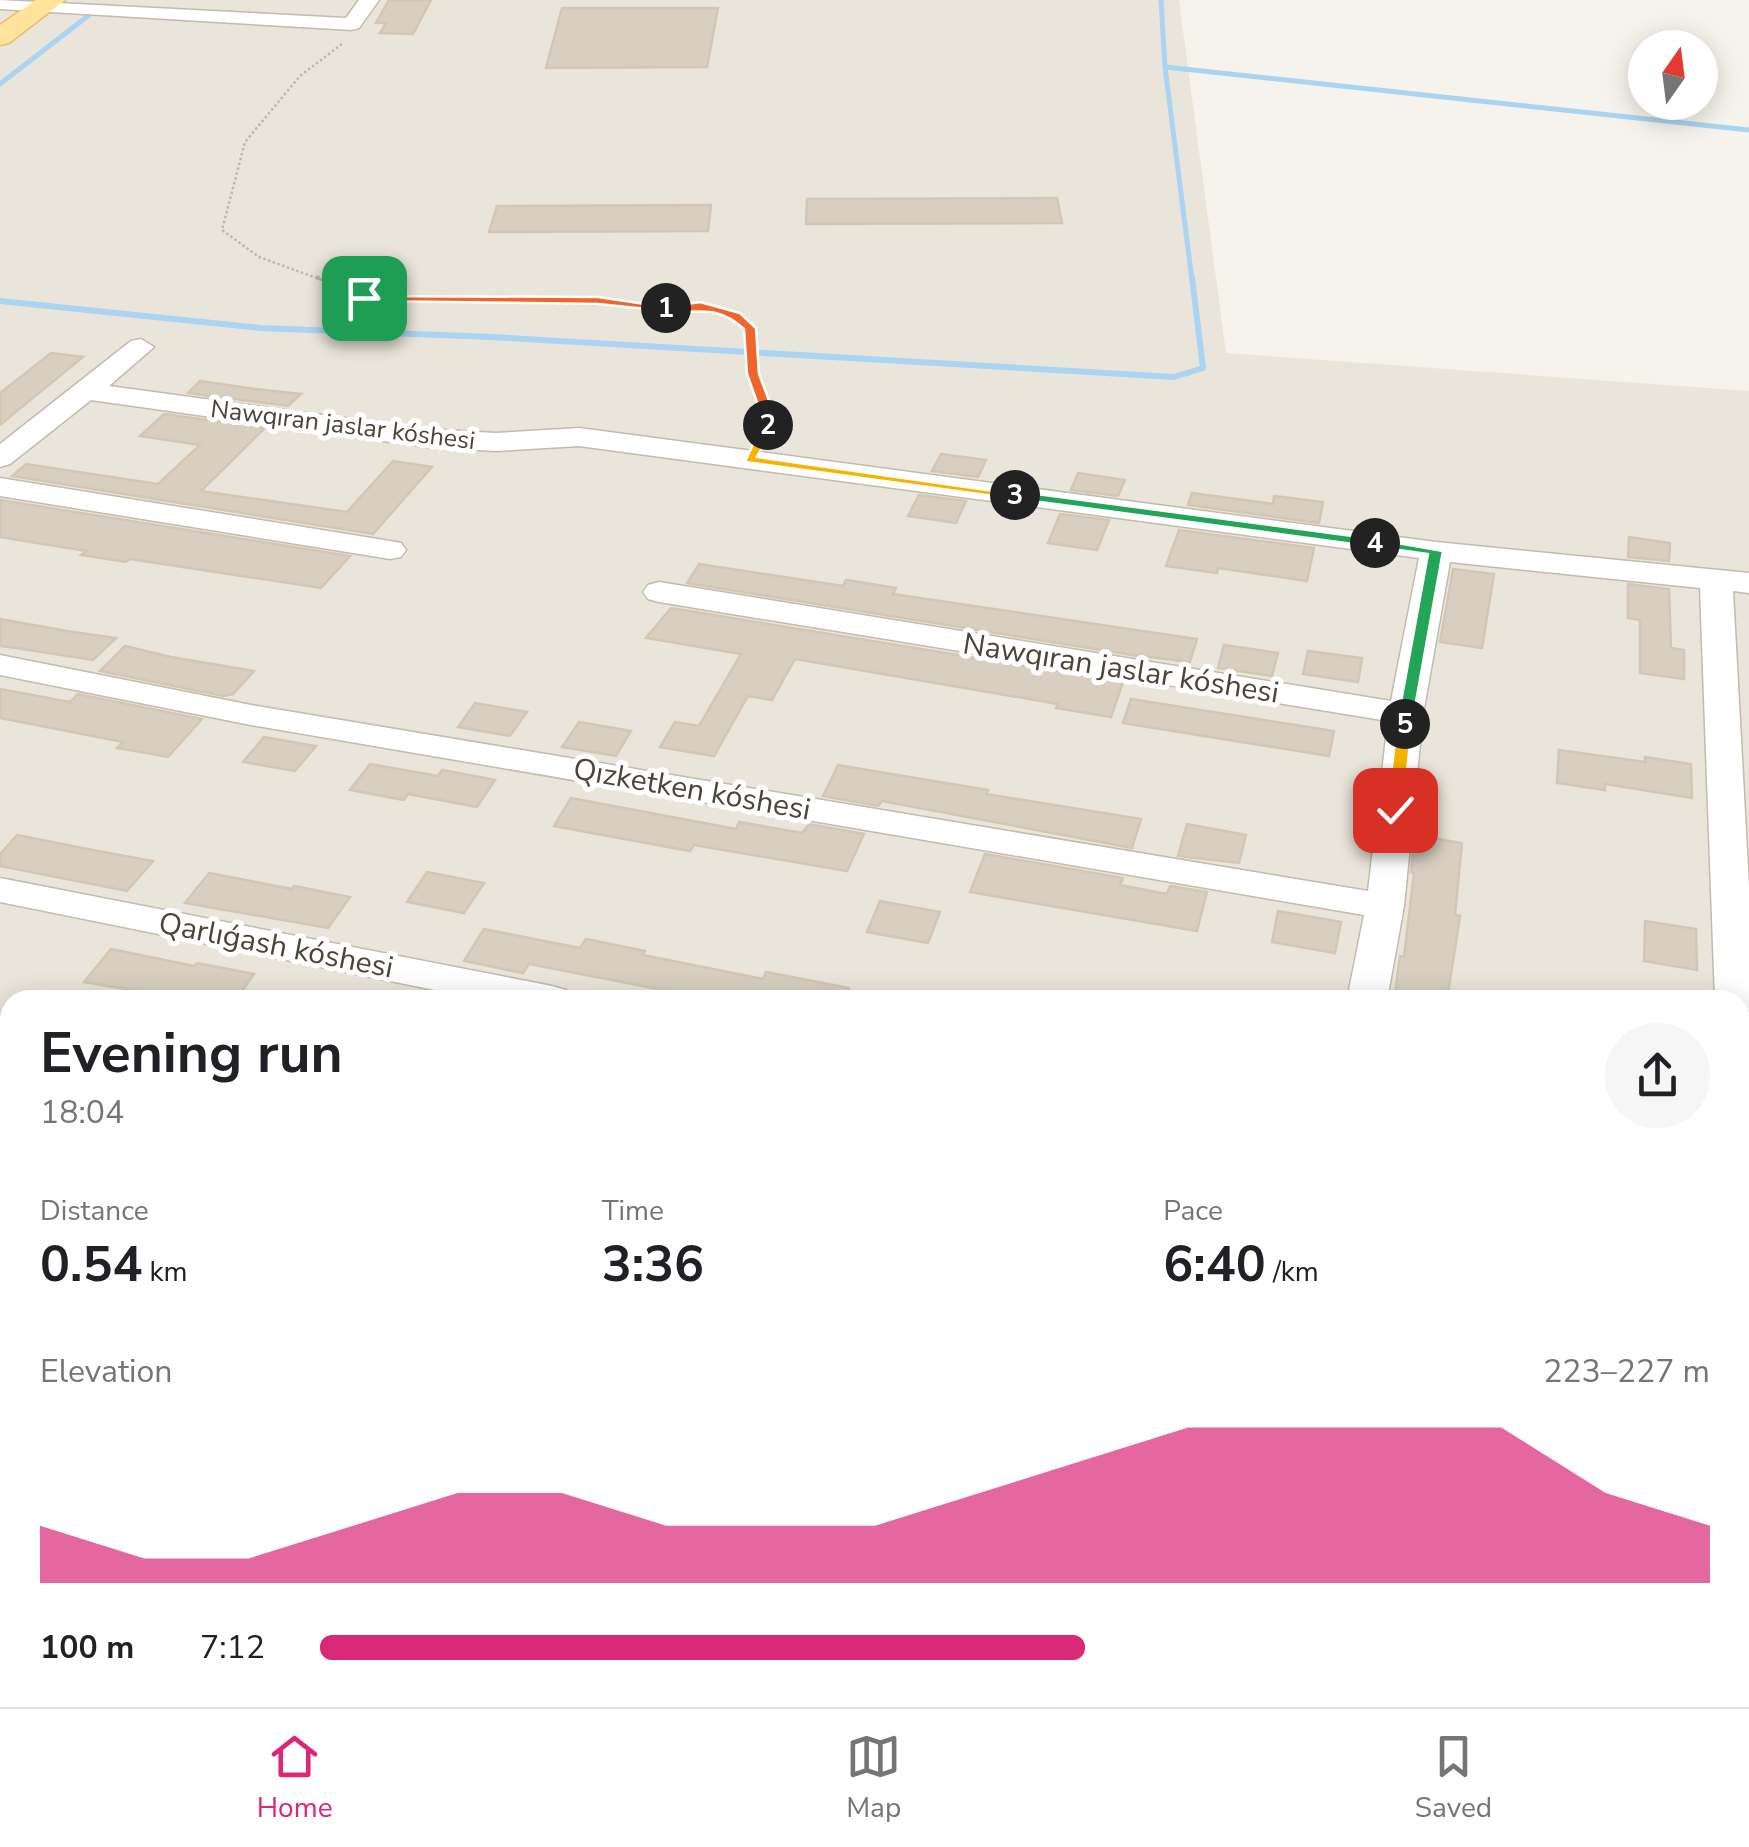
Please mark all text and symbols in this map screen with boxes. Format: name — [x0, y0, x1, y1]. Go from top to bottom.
north arrow — [1628, 30, 1718, 120]
map controls — [1628, 30, 1718, 120]
pin — [322, 256, 407, 341]
icon: arrive — [337, 271, 392, 326]
pin: 1 — [641, 283, 691, 333]
text: 1 — [658, 289, 674, 327]
street label: Nawqıran jaslar kóshesi — [209, 392, 477, 458]
pin: 2 — [743, 400, 793, 450]
text: 2 — [760, 406, 776, 444]
pin: 3 — [990, 470, 1040, 520]
text: 3 — [1007, 476, 1023, 514]
pin: 4 — [1350, 518, 1400, 568]
text: 4 — [1367, 524, 1383, 562]
street label: Nawqıran jaslar kóshesi — [960, 623, 1282, 714]
pin: 5 — [1380, 699, 1430, 749]
text: 5 — [1397, 705, 1413, 743]
street label: Qızketken kóshesi — [570, 748, 814, 831]
pin — [1353, 768, 1438, 853]
icon: check — [1368, 783, 1423, 838]
street label: Qarlıǵash kóshesi — [155, 903, 397, 988]
text: Evening run — [40, 1016, 343, 1091]
button: share — [1605, 1023, 1710, 1128]
text: 18:04 — [40, 1091, 124, 1134]
text: Distance — [40, 1192, 149, 1230]
text: Time — [602, 1192, 664, 1230]
text: Pace — [1163, 1192, 1223, 1230]
text: 0.54 — [40, 1230, 142, 1299]
text: 3:36 — [602, 1230, 704, 1299]
text: 6:40 — [1163, 1230, 1266, 1299]
text: km — [142, 1253, 188, 1291]
text: /km — [1266, 1253, 1319, 1291]
text: Elevation — [40, 1350, 173, 1393]
text: 223–227 m — [1543, 1350, 1710, 1393]
text: 100 m — [40, 1626, 134, 1669]
text: 7:12 — [200, 1626, 265, 1669]
tab: Home — [257, 1729, 333, 1827]
tab: Map — [846, 1729, 901, 1827]
tab: Saved — [1415, 1729, 1492, 1827]

